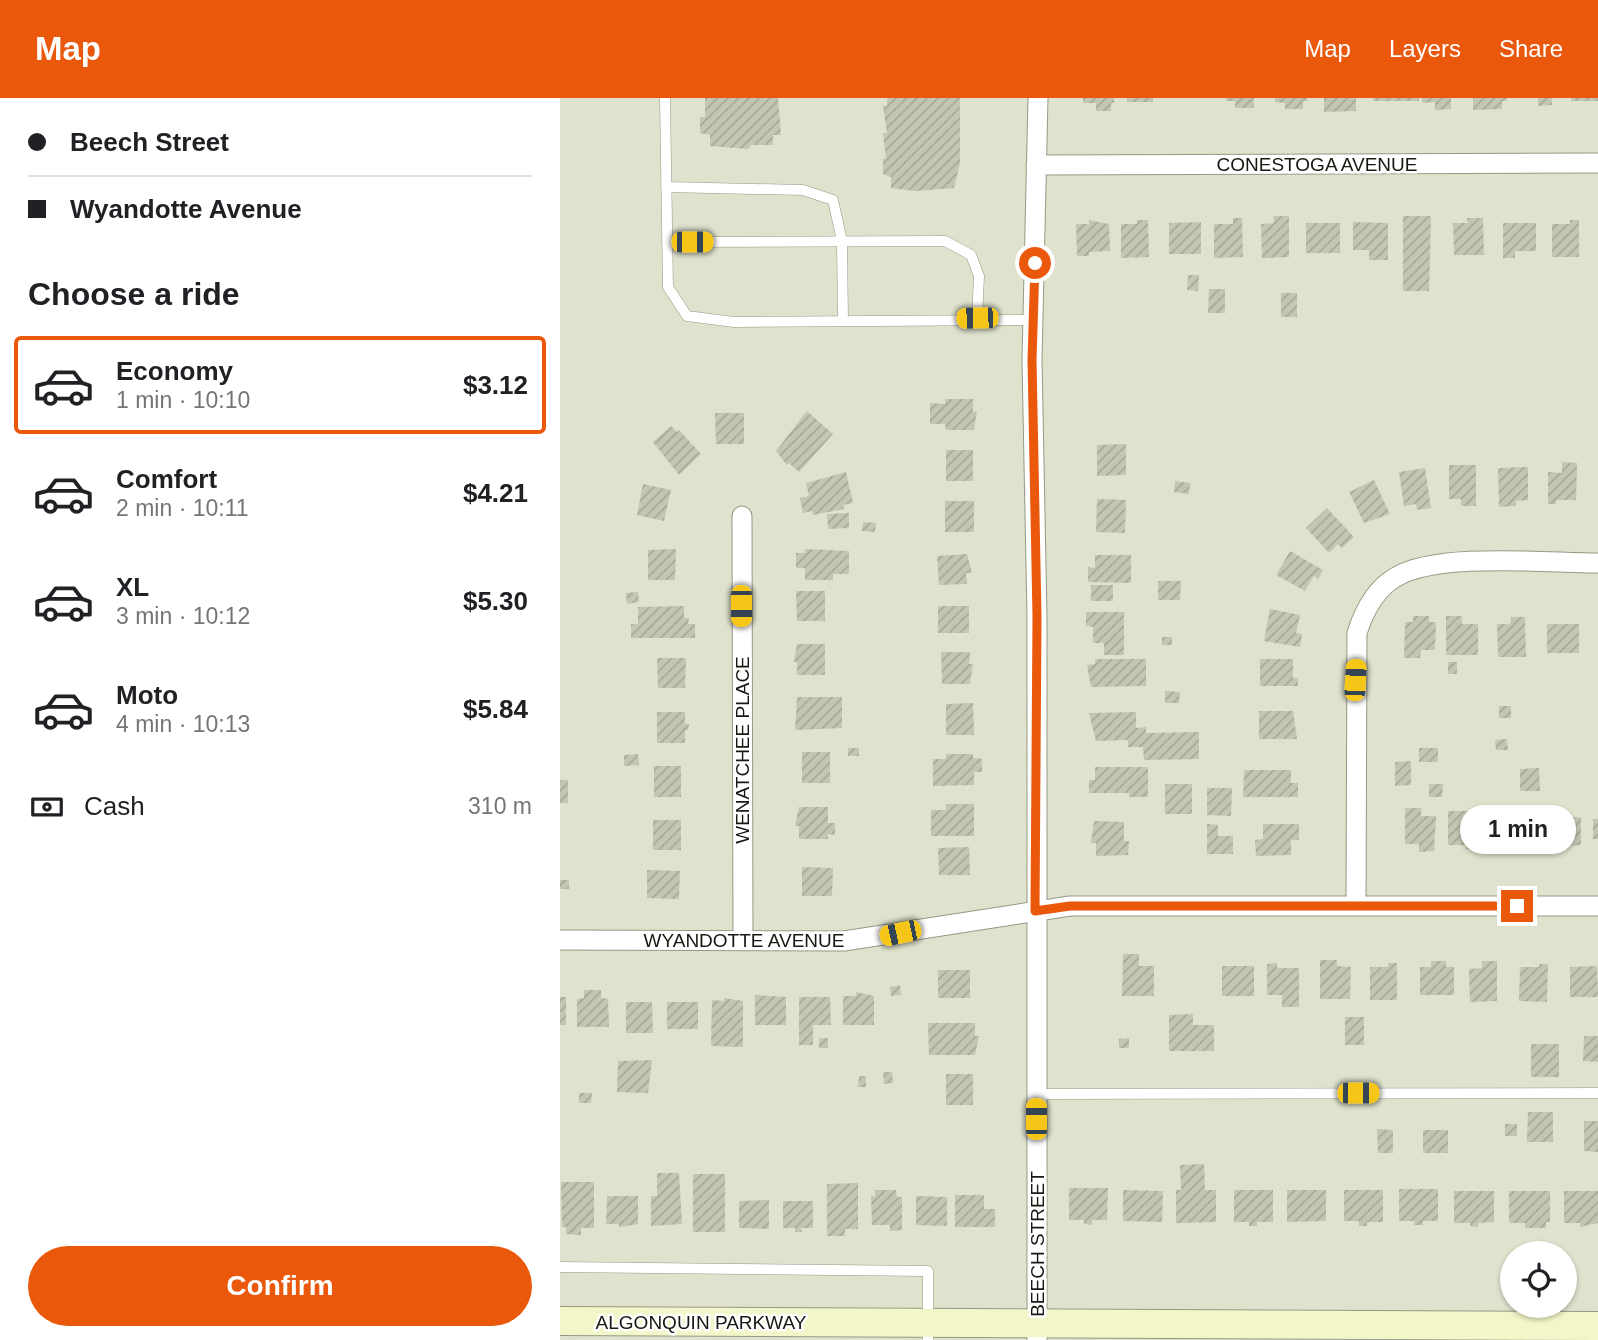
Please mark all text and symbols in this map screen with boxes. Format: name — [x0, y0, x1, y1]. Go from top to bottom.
text: Map — [35, 30, 101, 67]
text: Map — [1304, 35, 1351, 62]
text: Layers — [1389, 35, 1461, 62]
text: Share — [1499, 35, 1563, 62]
text: Beech Street — [70, 127, 229, 157]
street label: CONESTOGA AVENUE — [1217, 154, 1417, 175]
text: Wyandotte Avenue — [70, 194, 302, 224]
car — [672, 232, 714, 253]
route start — [1019, 247, 1051, 279]
text: Choose a ride — [28, 276, 240, 312]
car — [956, 307, 999, 329]
icon: car — [32, 354, 95, 417]
text: Economy — [116, 356, 233, 386]
text: $3.12 — [463, 370, 528, 400]
text: 1 min · 10:10 — [116, 387, 250, 413]
icon: car — [32, 462, 95, 525]
text: Comfort — [116, 464, 217, 494]
text: $4.21 — [463, 478, 528, 508]
text: 2 min · 10:11 — [116, 495, 249, 521]
icon: car — [32, 570, 95, 633]
text: XL — [116, 572, 149, 602]
car — [731, 585, 752, 627]
text: $5.30 — [463, 586, 528, 616]
text: 3 min · 10:12 — [116, 603, 250, 629]
street label: WENATCHEE PLACE — [732, 656, 753, 844]
car — [1344, 658, 1367, 702]
icon: car — [32, 678, 95, 741]
text: Moto — [116, 680, 178, 710]
text: $5.84 — [463, 694, 528, 724]
text: 4 min · 10:13 — [116, 711, 250, 737]
icon: cash — [28, 788, 66, 826]
text: Cash — [84, 791, 145, 821]
text: 310 m — [468, 793, 532, 819]
callout: 1 min — [1459, 804, 1575, 854]
text: 1 min — [1488, 816, 1548, 842]
route end — [1501, 890, 1533, 922]
car — [878, 918, 923, 948]
street label: WYANDOTTE AVENUE — [644, 930, 844, 951]
car — [1338, 1083, 1380, 1104]
car — [1026, 1098, 1047, 1140]
street label: BEECH STREET — [1027, 1171, 1048, 1317]
map controls — [1500, 1241, 1577, 1318]
button: locate — [1500, 1241, 1577, 1318]
button: Confirm — [28, 1246, 532, 1326]
street label: ALGONQUIN PARKWAY — [596, 1312, 807, 1333]

